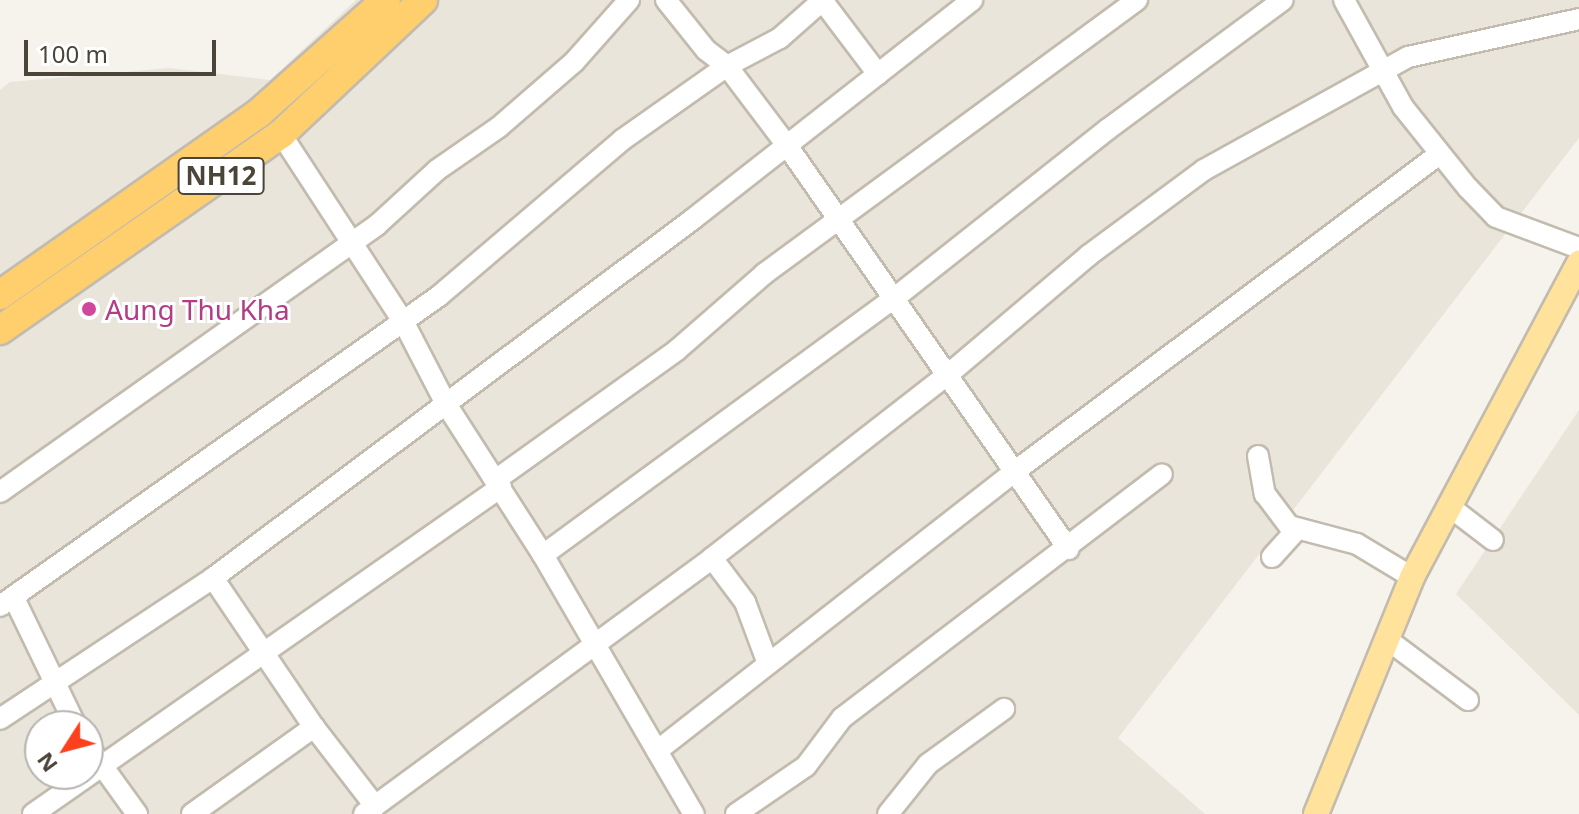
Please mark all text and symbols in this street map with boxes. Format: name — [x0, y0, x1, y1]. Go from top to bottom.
scale bar — [28, 24, 220, 74]
text: 100 m — [38, 37, 108, 70]
road number: NH12 — [177, 154, 265, 198]
place label: Aung Thu Kha — [105, 292, 290, 326]
marker: Aung Thu Kha — [80, 300, 98, 318]
north arrow — [24, 710, 104, 790]
text: N — [29, 747, 64, 779]

